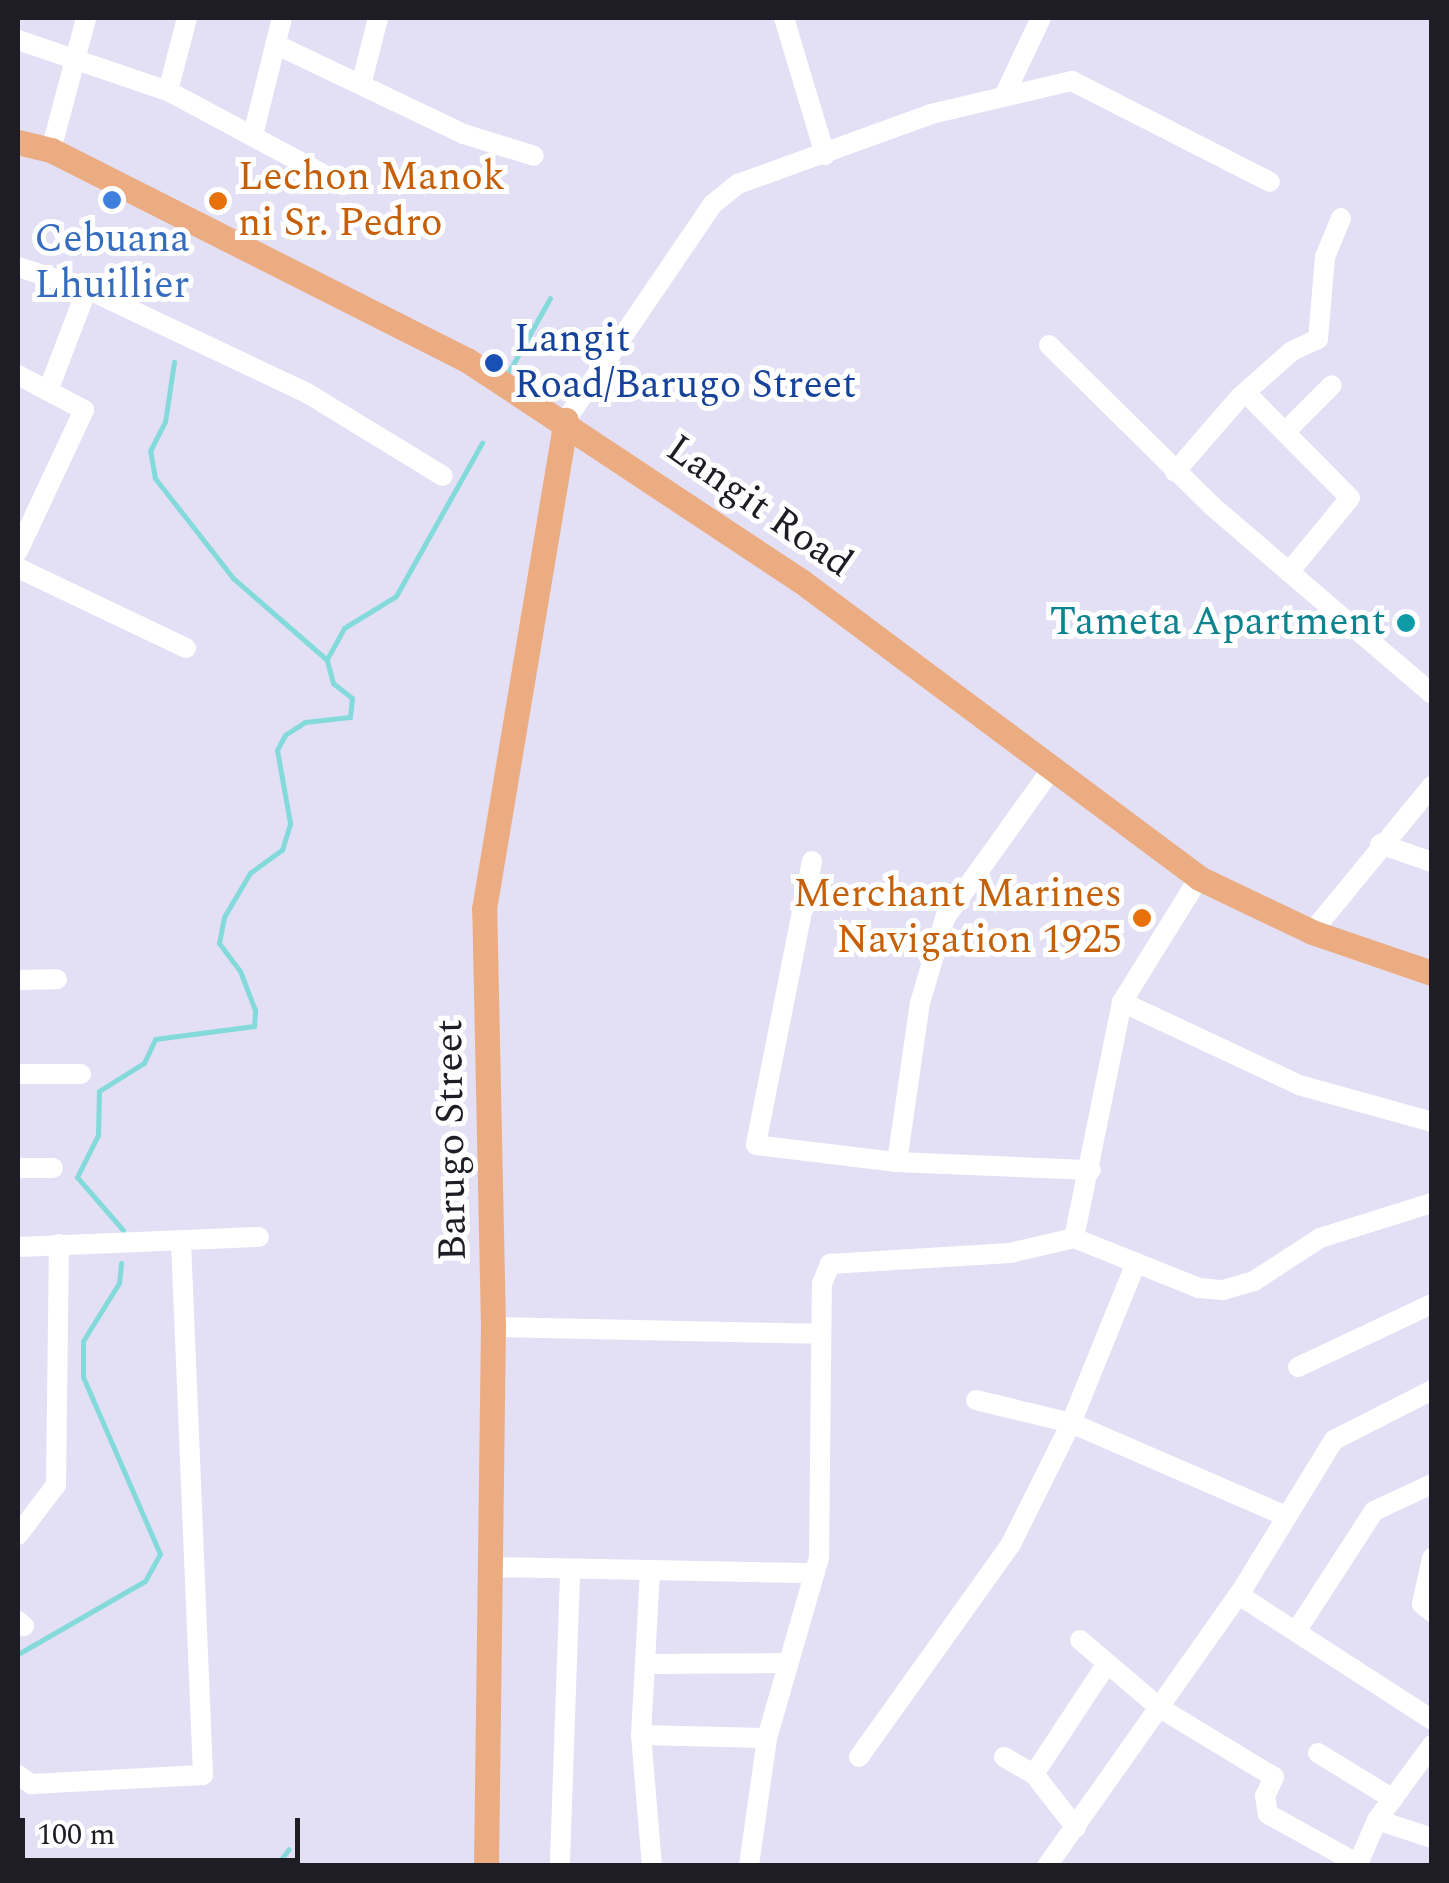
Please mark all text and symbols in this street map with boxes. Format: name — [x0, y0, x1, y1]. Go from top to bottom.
place label: Lechon Manok ni Sr. Pedro — [238, 154, 505, 248]
marker: Cebuana Lhuillier — [101, 189, 123, 211]
marker: Lechon Manok ni Sr. Pedro — [207, 190, 229, 212]
place label: Cebuana Lhuillier — [34, 216, 190, 310]
place label: Langit Road/Barugo Street — [514, 316, 856, 410]
marker: Langit Road/Barugo Street — [483, 352, 505, 374]
street label: Langit Road — [657, 425, 861, 589]
place label: Tameta Apartment — [1050, 599, 1386, 647]
marker: Tameta Apartment — [1395, 612, 1417, 634]
place label: Merchant Marines Navigation 1925 — [793, 871, 1122, 965]
marker: Merchant Marines Navigation 1925 — [1131, 907, 1153, 929]
street label: Barugo Street — [426, 1018, 478, 1262]
scale bar — [25, 1798, 305, 1860]
text: 100 m — [37, 1812, 115, 1858]

